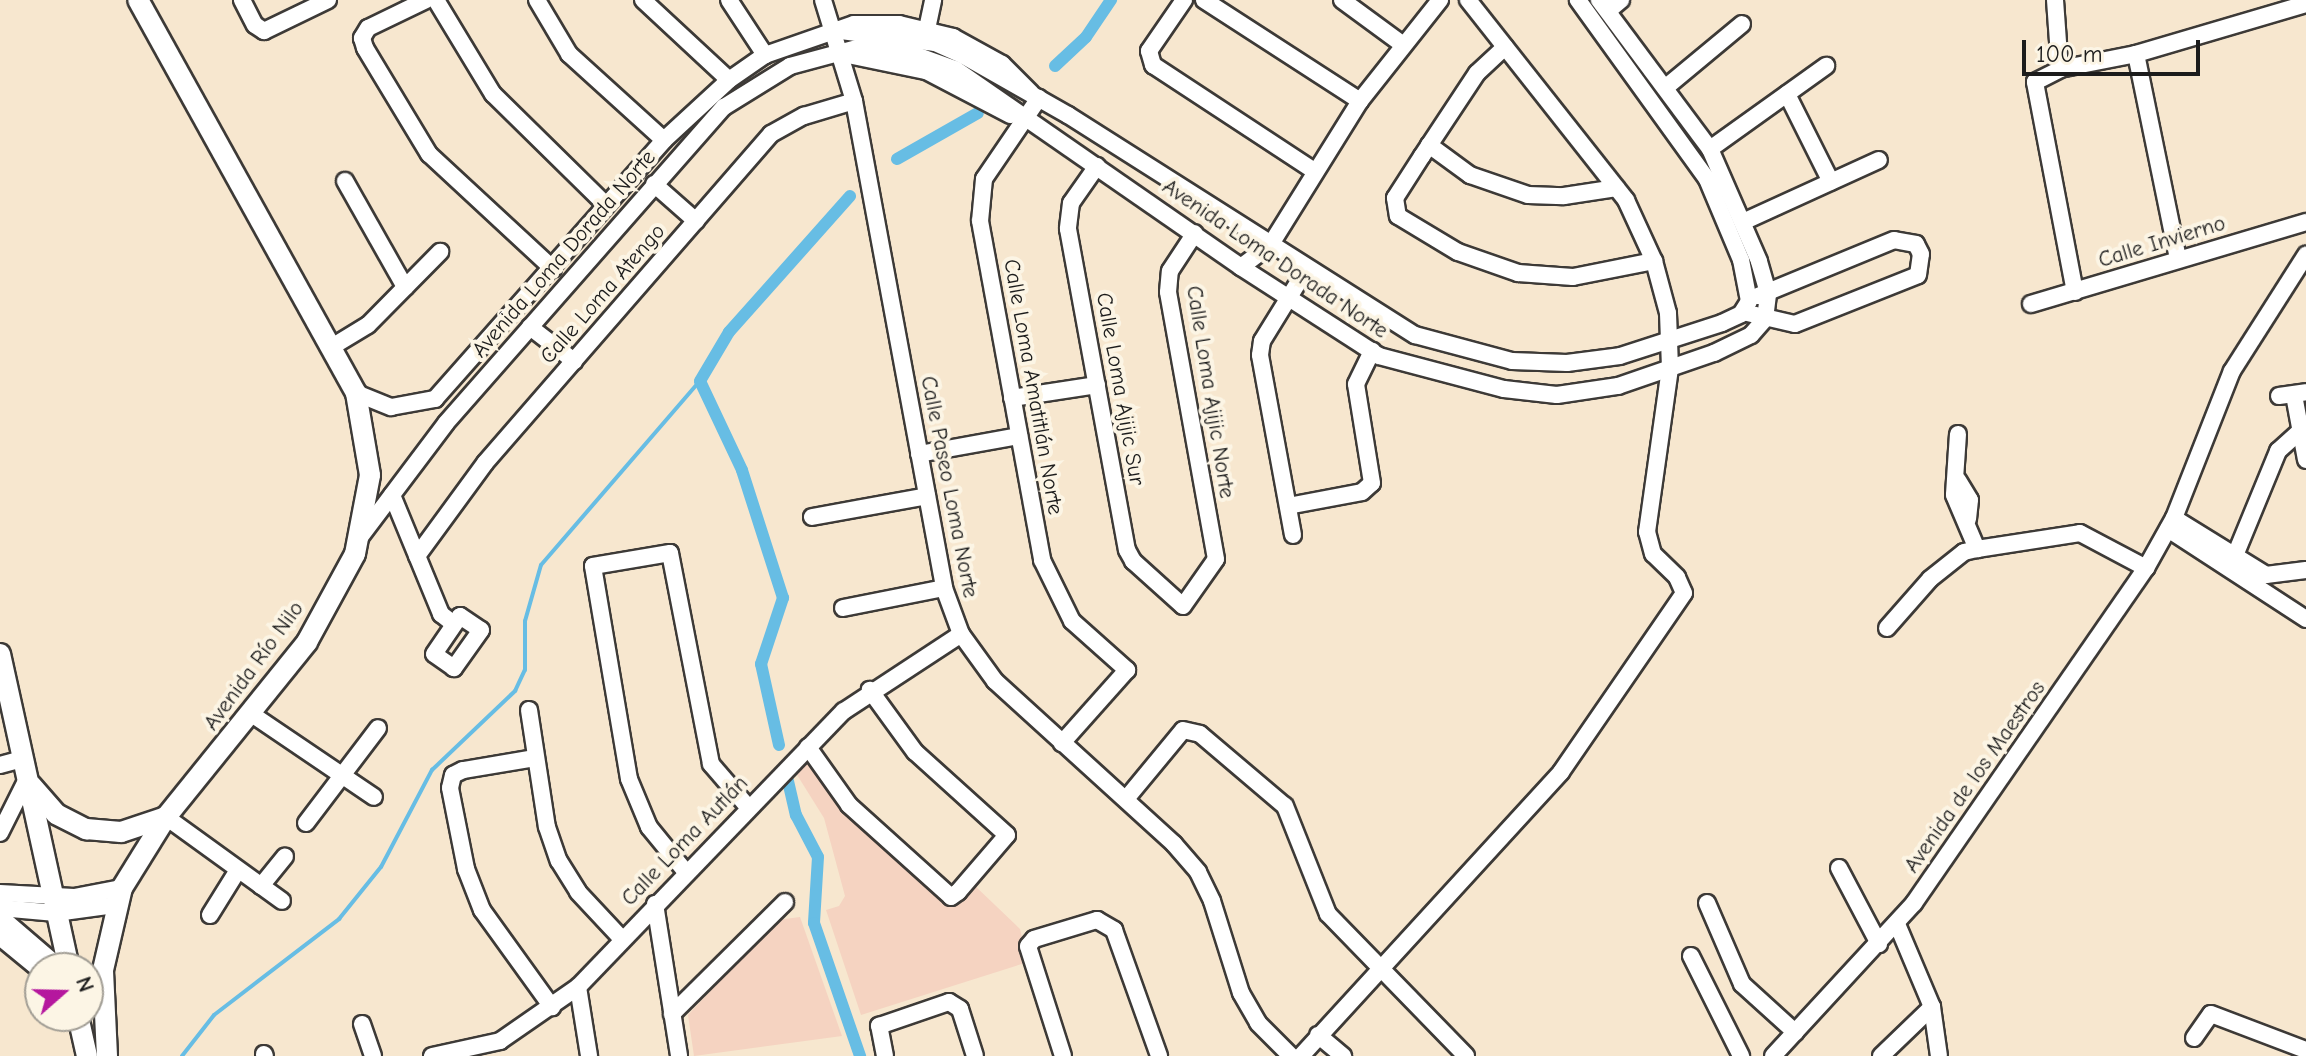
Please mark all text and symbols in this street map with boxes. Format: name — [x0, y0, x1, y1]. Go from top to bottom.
scale bar — [2026, 24, 2204, 74]
text: 100 m — [2036, 40, 2103, 68]
street label: Avenida Loma Dorada Norte — [467, 145, 661, 363]
street label: Avenida Loma Dorada Norte — [1157, 174, 1393, 344]
street label: Calle Invierno — [2095, 210, 2229, 274]
street label: Calle Loma Atengo — [535, 219, 671, 369]
street label: Calle Loma Amatitlán Norte — [998, 257, 1068, 517]
street label: Calle Loma Ajijic Norte — [1180, 284, 1240, 500]
street label: Calle Loma Ajijic Sur — [1090, 291, 1150, 487]
street label: Calle Paseo Loma Norte — [915, 374, 983, 600]
street label: Avenida Río Nilo — [198, 596, 310, 736]
street label: Avenida de los Maestros — [1899, 676, 2051, 878]
street label: Calle Loma Autlán — [616, 770, 754, 912]
north arrow — [24, 952, 104, 1032]
text: N — [70, 973, 99, 996]

